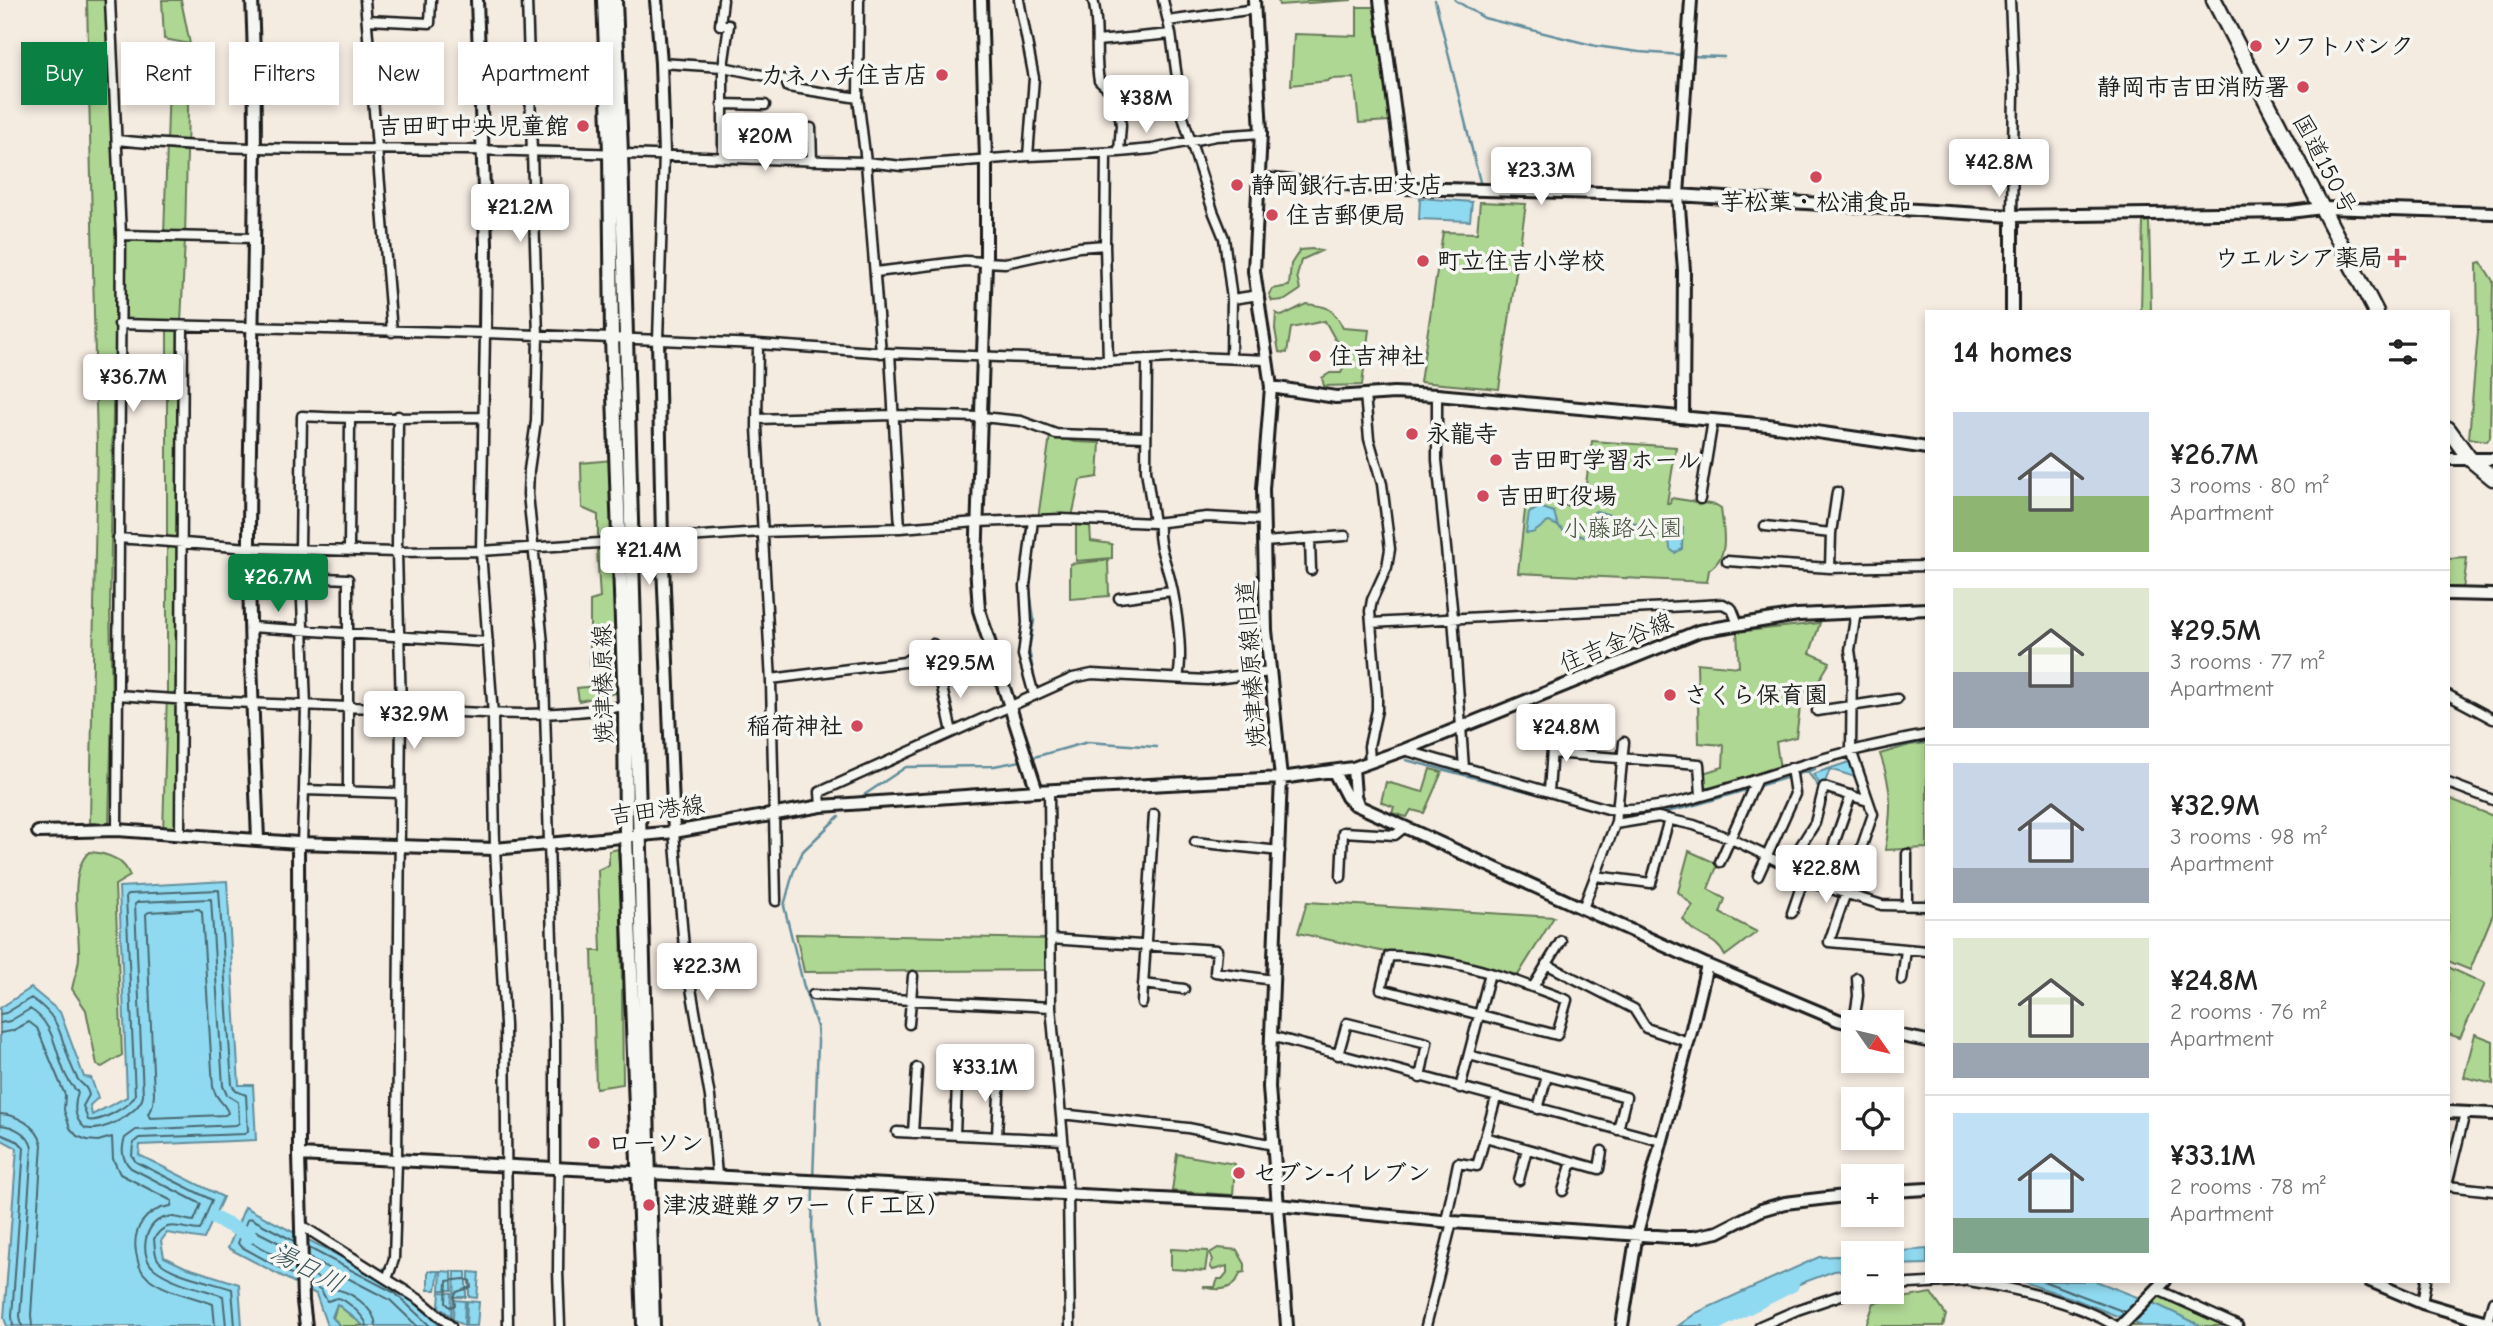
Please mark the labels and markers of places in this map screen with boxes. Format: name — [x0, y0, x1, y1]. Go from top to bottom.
place label: ソフトバンク — [2270, 32, 2414, 60]
marker: ソフトバンク — [2248, 38, 2264, 54]
place label: カネハチ住吉店 — [760, 61, 928, 89]
marker: カネハチ住吉店 — [934, 67, 950, 83]
place label: 静岡市吉田消防署 — [2097, 73, 2289, 101]
pin: ¥38M — [1105, 76, 1187, 135]
marker: 静岡市吉田消防署 — [2295, 79, 2311, 95]
place label: 吉田町中央児童館 — [377, 112, 569, 140]
pin: ¥20M — [724, 114, 806, 173]
marker: 吉田町中央児童館 — [575, 118, 591, 134]
pin: ¥42.8M — [1942, 140, 2056, 199]
pin: ¥23.3M — [1484, 148, 1598, 207]
marker: 芋松葉・松浦食品 — [1808, 169, 1824, 185]
place label: 静岡銀行吉田支店 — [1251, 171, 1443, 199]
marker: 静岡銀行吉田支店 — [1229, 177, 1245, 193]
pin: ¥21.2M — [463, 184, 577, 244]
place label: 芋松葉・松浦食品 — [1720, 188, 1912, 216]
place label: 住吉郵便局 — [1286, 201, 1406, 229]
marker: 住吉郵便局 — [1264, 207, 1280, 223]
place label: ウエルシア薬局 — [2215, 244, 2383, 272]
place label: 町立住吉小学校 — [1437, 247, 1605, 275]
marker: ウエルシア薬局 — [2389, 250, 2405, 266]
marker: 町立住吉小学校 — [1415, 253, 1431, 269]
place label: 住吉神社 — [1329, 342, 1425, 370]
marker: 住吉神社 — [1307, 348, 1323, 364]
pin: ¥36.7M — [76, 354, 190, 414]
place label: 永龍寺 — [1426, 420, 1498, 448]
marker: 永龍寺 — [1404, 426, 1420, 442]
place label: 吉田町学習ホール — [1510, 446, 1701, 474]
marker: 吉田町学習ホール — [1488, 452, 1504, 468]
place label: 吉田町役場 — [1497, 482, 1617, 510]
marker: 吉田町役場 — [1475, 488, 1491, 504]
pin: ¥21.4M — [592, 528, 706, 587]
pin: ¥26.7M — [221, 554, 335, 614]
pin: ¥29.5M — [903, 640, 1017, 700]
place label: さくら保育園 — [1684, 681, 1828, 709]
marker: さくら保育園 — [1662, 687, 1678, 703]
pin: ¥32.9M — [357, 692, 471, 751]
pin: ¥24.8M — [1509, 704, 1623, 764]
place label: 稲荷神社 — [747, 712, 843, 740]
marker: 稲荷神社 — [849, 718, 865, 734]
pin: ¥22.8M — [1769, 846, 1883, 905]
pin: ¥22.3M — [650, 944, 764, 1003]
pin: ¥33.1M — [928, 1044, 1042, 1104]
place label: ローソン — [608, 1129, 704, 1157]
marker: ローソン — [586, 1135, 602, 1151]
place label: セブン-イレブン — [1253, 1159, 1431, 1187]
marker: セブン-イレブン — [1231, 1165, 1247, 1181]
place label: 津波避難タワー（Ｆ工区） — [663, 1191, 951, 1219]
marker: 津波避難タワー（Ｆ工区） — [641, 1197, 657, 1213]

